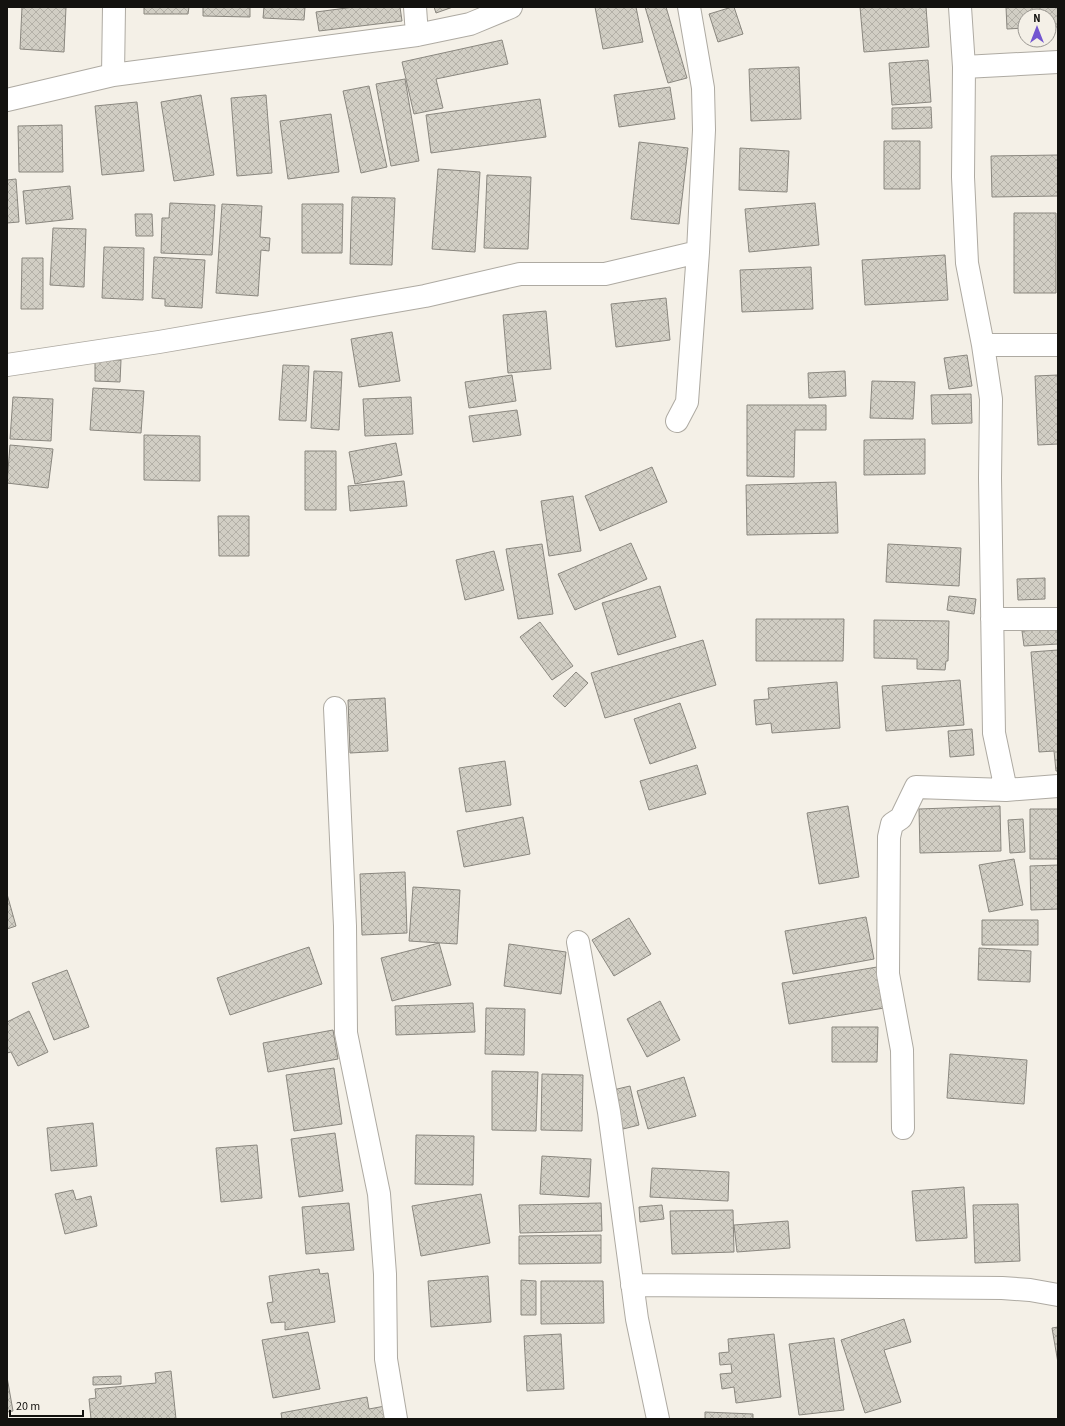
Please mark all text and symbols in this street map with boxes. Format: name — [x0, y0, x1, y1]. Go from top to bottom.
north arrow — [1017, 8, 1057, 48]
text: N — [1033, 11, 1041, 26]
scale bar — [10, 1392, 83, 1418]
text: 20 m — [16, 1398, 40, 1415]

